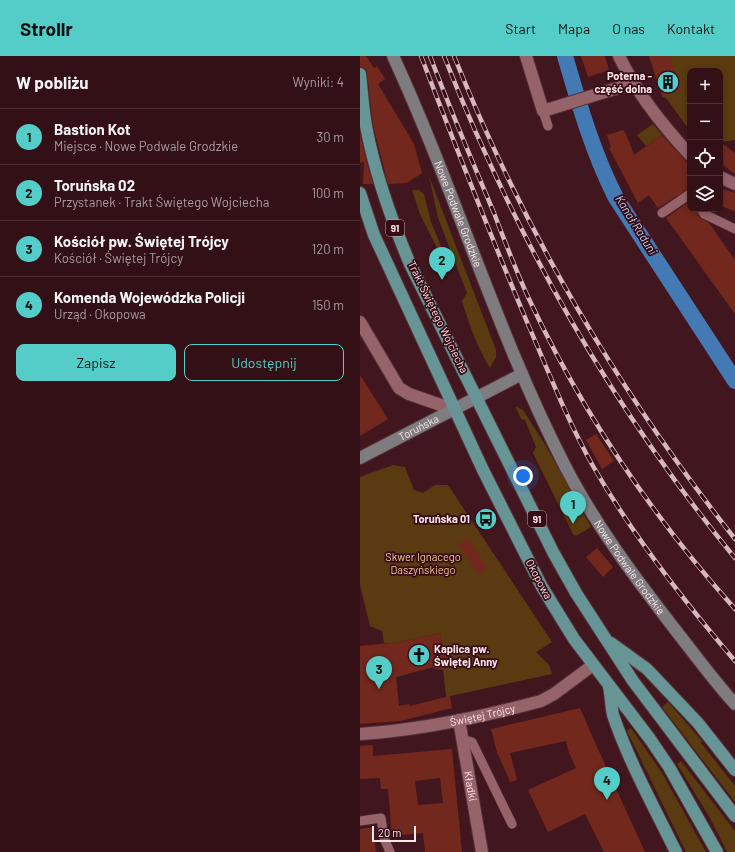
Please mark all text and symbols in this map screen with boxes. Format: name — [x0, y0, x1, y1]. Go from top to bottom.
text: Strollr — [20, 17, 73, 40]
text: Start — [505, 20, 536, 37]
text: Mapa — [558, 20, 590, 37]
text: O nas — [612, 20, 645, 37]
text: Kontakt — [667, 20, 715, 37]
map controls — [687, 68, 723, 212]
button: + — [687, 68, 723, 104]
place label: Poterna - część dolna — [595, 69, 652, 95]
building icon: Poterna - część dolna — [655, 69, 681, 95]
text: W pobliżu — [16, 72, 89, 92]
text: Wyniki: 4 — [292, 74, 344, 90]
button: − — [687, 104, 723, 140]
text: Bastion Kot — [54, 120, 130, 138]
text: 1 — [27, 129, 31, 145]
text: 30 m — [317, 129, 344, 145]
text: Miejsce · Nowe Podwale Grodzkie — [54, 138, 238, 154]
button: locate — [687, 140, 723, 176]
street label: Nowe Podwale Grodzkie — [432, 159, 485, 269]
text: Toruńska 02 — [54, 176, 135, 194]
button: layers — [687, 176, 723, 212]
text: 2 — [25, 185, 33, 201]
text: 100 m — [311, 185, 344, 201]
water label: Kanał Raduni — [613, 192, 661, 257]
text: Przystanek · Trakt Świętego Wojciecha — [54, 194, 269, 210]
road number: 91 — [386, 220, 404, 236]
text: Kościół pw. Świętej Trójcy — [54, 232, 229, 250]
text: 3 — [25, 241, 33, 257]
text: 120 m — [312, 241, 344, 257]
pin: 2 — [429, 247, 455, 280]
text: Kościół · Świętej Trójcy — [54, 250, 183, 266]
street label: Trakt Świętego Wojciecha — [406, 259, 471, 375]
text: Komenda Wojewódzka Policji — [54, 288, 245, 306]
text: 4 — [25, 297, 33, 313]
text: 150 m — [312, 297, 344, 313]
text: Urząd · Okopowa — [54, 306, 146, 322]
button: Zapisz — [16, 344, 176, 381]
button: Udostępnij — [184, 344, 344, 381]
street label: Toruńska — [396, 411, 441, 443]
your location — [513, 466, 533, 486]
pin: 1 — [560, 491, 586, 524]
bus stop icon: Toruńska 01 — [473, 506, 499, 532]
road number: 91 — [528, 511, 546, 527]
place label: Toruńska 01 — [413, 512, 470, 525]
street label: Nowe Podwale Grodzkie — [592, 517, 668, 617]
park label: Skwer Ignacego Daszyńskiego — [385, 550, 461, 576]
street label: Okopowa — [524, 557, 555, 601]
church icon: Kaplica pw. Świętej Anny — [406, 642, 432, 668]
place label: Kaplica pw. Świętej Anny — [434, 642, 498, 668]
pin: 3 — [366, 656, 392, 689]
street label: Świętej Trójcy — [449, 701, 516, 728]
pin: 4 — [594, 767, 620, 800]
street label: Kładki — [462, 770, 480, 802]
scale bar — [372, 824, 416, 843]
text: 20 m — [378, 826, 401, 839]

